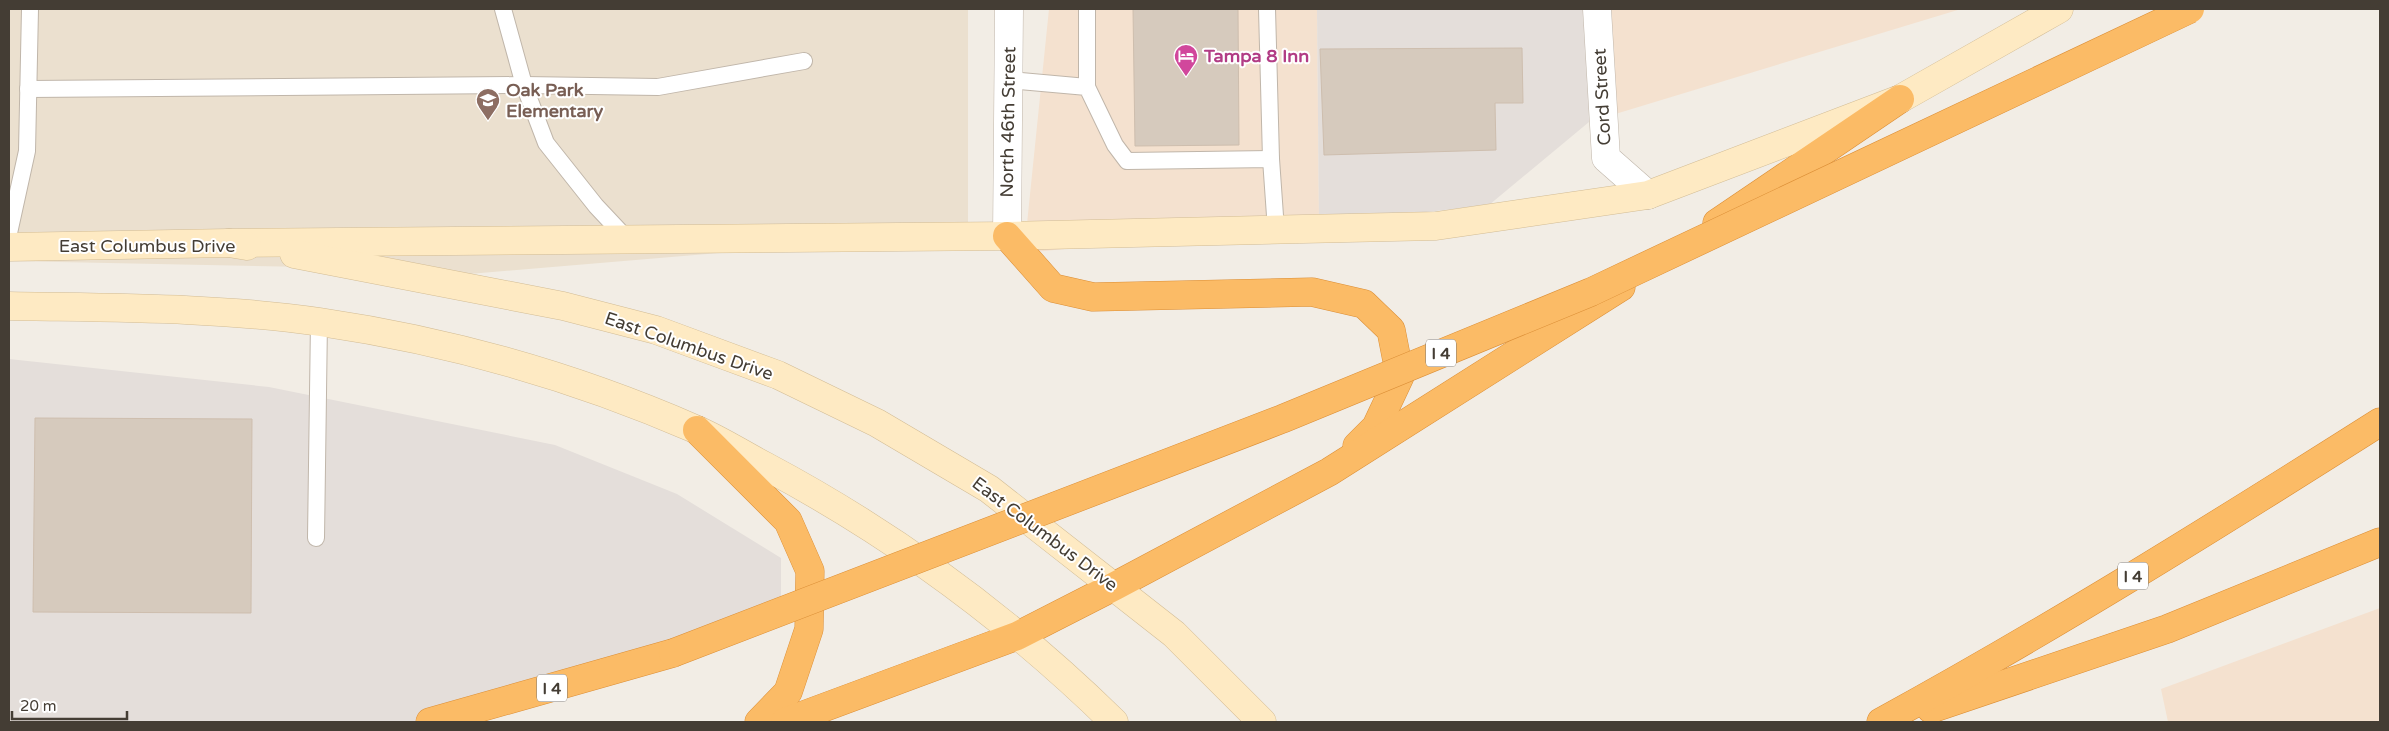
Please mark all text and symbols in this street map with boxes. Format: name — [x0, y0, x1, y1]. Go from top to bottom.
hotel icon: Tampa 8 Inn — [1173, 43, 1199, 77]
place label: Tampa 8 Inn — [1203, 45, 1309, 67]
street label: North 46th Street — [996, 46, 1020, 198]
street label: Cord Street — [1588, 48, 1616, 146]
place label: Oak Park Elementary — [506, 79, 603, 122]
school or university icon: Oak Park Elementary — [475, 87, 501, 121]
street label: East Columbus Drive — [59, 235, 235, 257]
street label: East Columbus Drive — [602, 307, 776, 385]
road number: I 4 — [1426, 339, 1456, 366]
street label: East Columbus Drive — [968, 472, 1122, 596]
road number: I 4 — [2118, 562, 2148, 590]
road number: I 4 — [537, 674, 567, 701]
scale bar — [12, 688, 128, 720]
text: 20 m — [20, 697, 57, 715]

